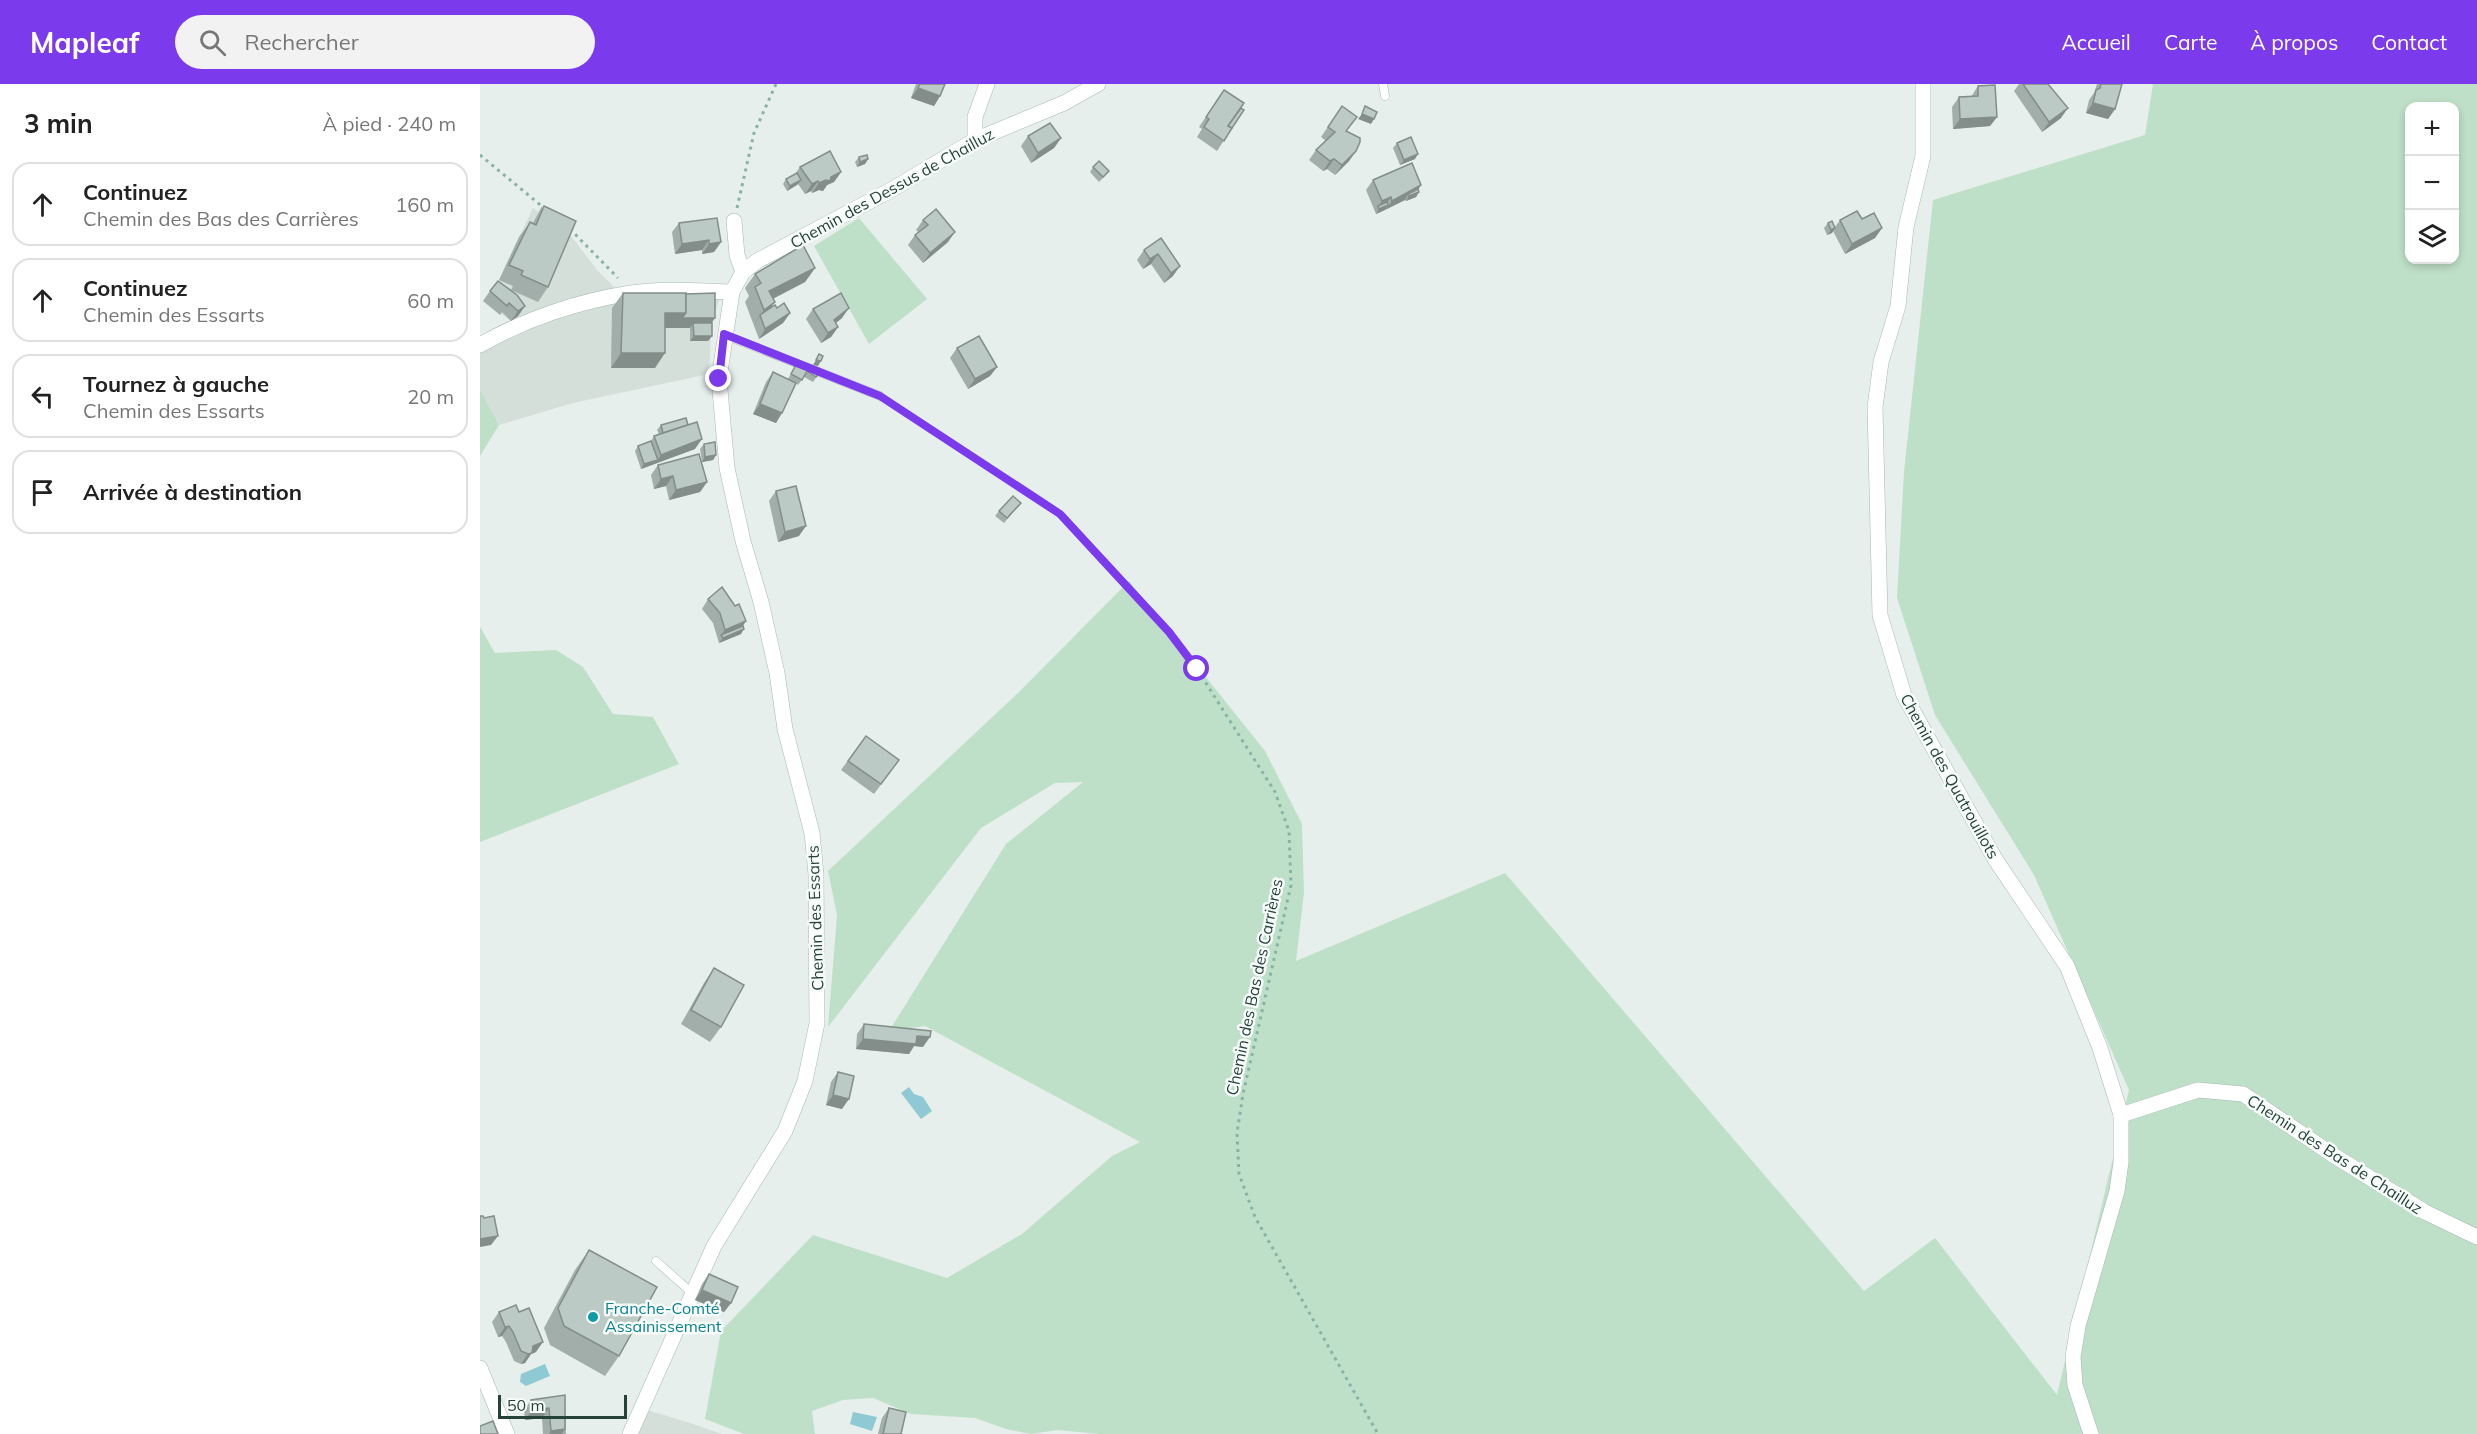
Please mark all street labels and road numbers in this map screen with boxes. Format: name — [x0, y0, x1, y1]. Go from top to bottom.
street label: Chemin des Dessus de Chailluz — [787, 123, 997, 253]
street label: Chemin des Quatrouillots — [1896, 690, 2004, 862]
street label: Chemin des Essarts — [802, 845, 828, 991]
street label: Chemin des Bas des Carrières — [1221, 877, 1287, 1097]
street label: Chemin des Bas de Chailluz — [2244, 1090, 2426, 1218]

